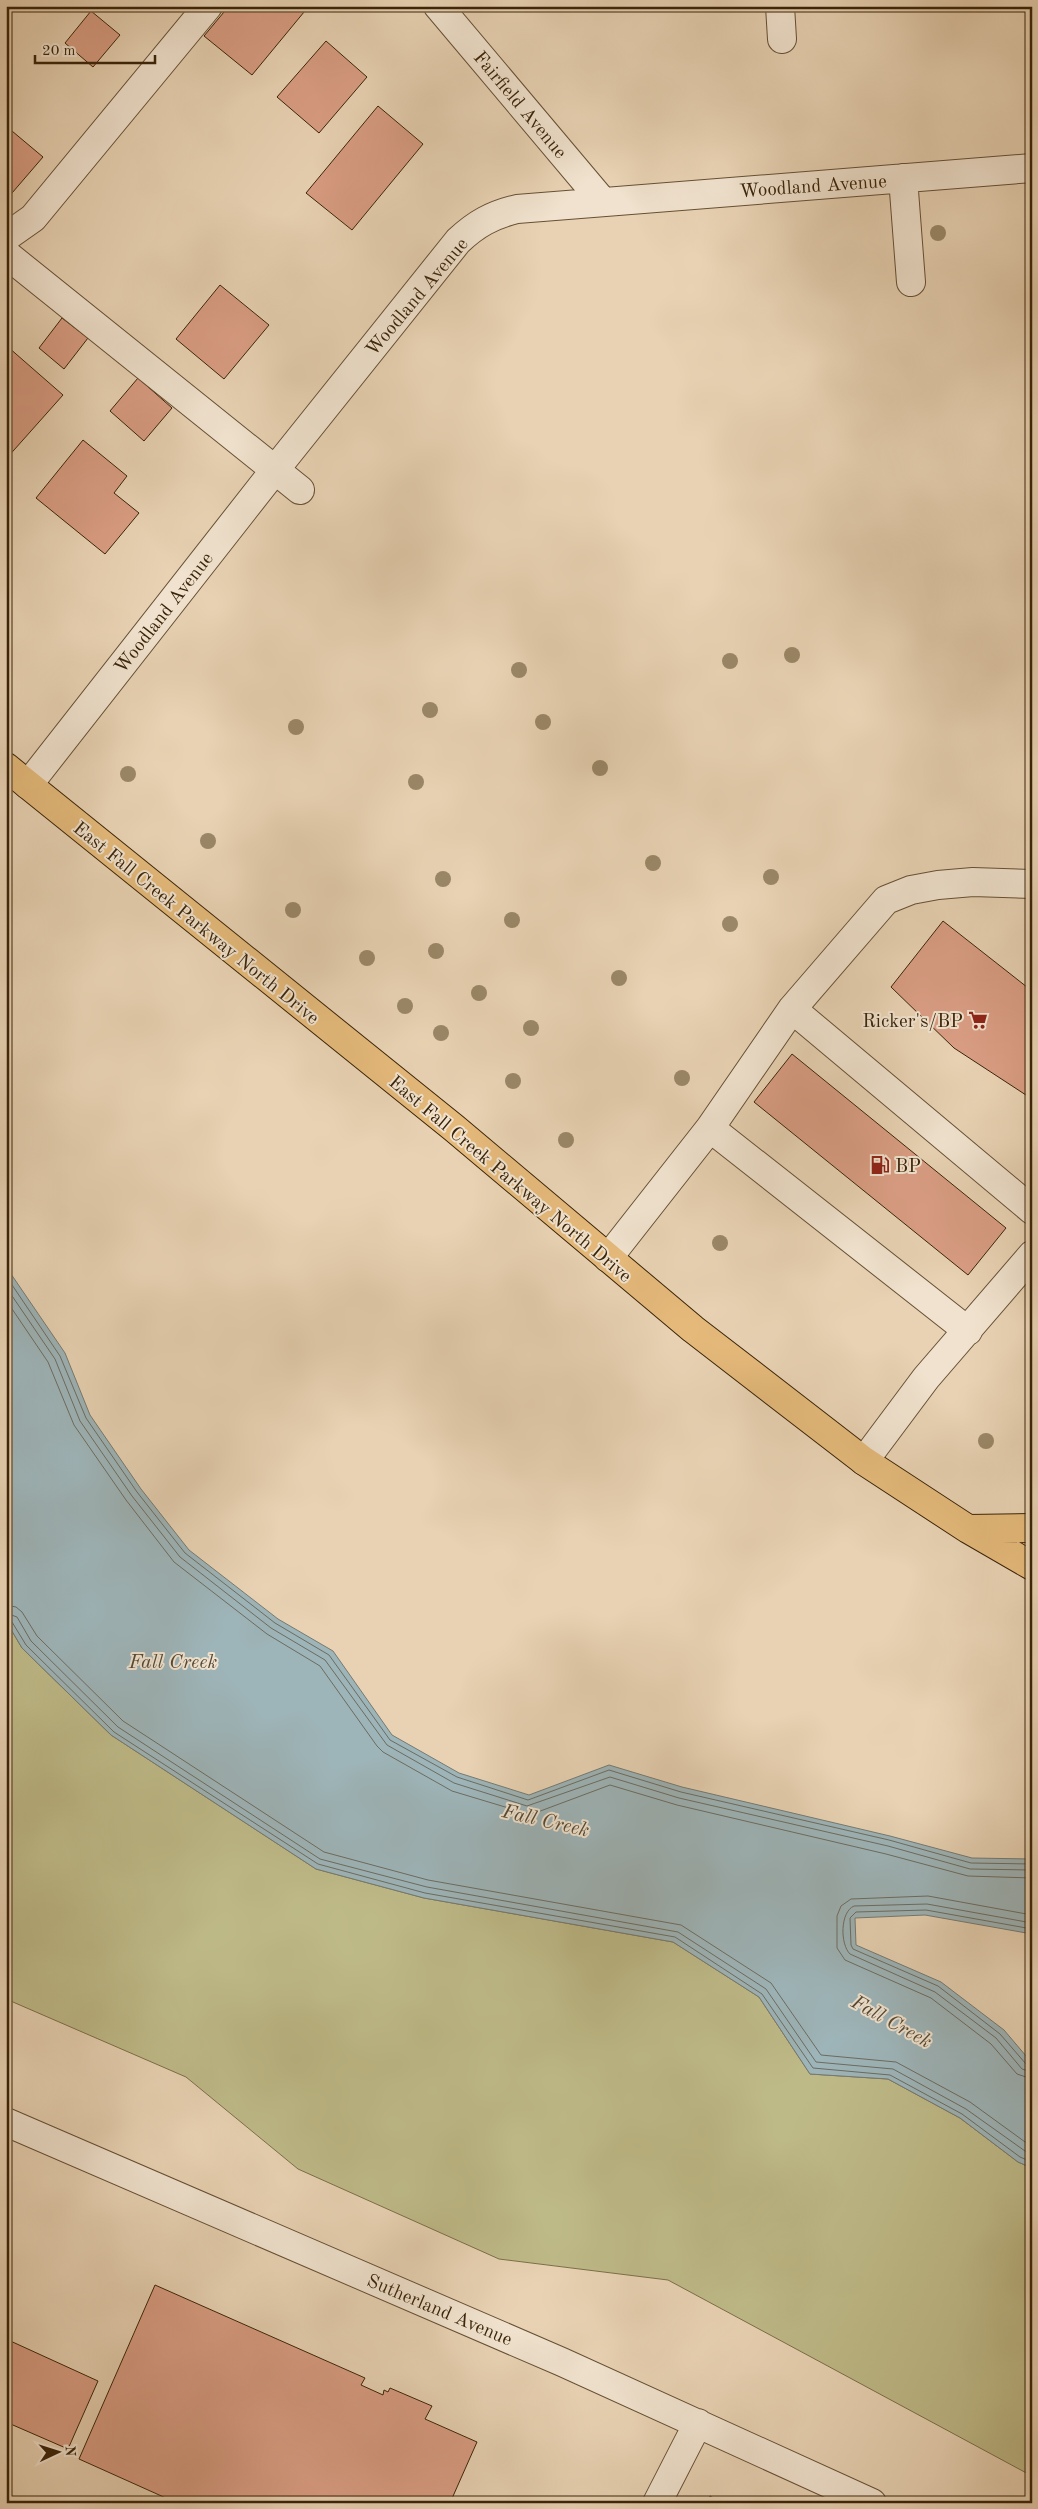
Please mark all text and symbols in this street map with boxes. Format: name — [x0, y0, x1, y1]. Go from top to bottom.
scale bar — [35, 32, 155, 64]
text: 20 m — [42, 44, 76, 59]
street label: Fairfield Avenue — [469, 48, 569, 163]
street label: Woodland Avenue — [739, 173, 887, 202]
street label: Woodland Avenue — [363, 235, 473, 360]
street label: Woodland Avenue — [112, 550, 218, 678]
street label: East Fall Creek Parkway North Drive — [69, 819, 322, 1029]
supermarket icon: Ricker's/BP — [967, 1009, 989, 1031]
place label: Ricker's/BP — [862, 1013, 963, 1032]
street label: East Fall Creek Parkway North Drive — [385, 1073, 634, 1287]
fuel station icon: BP — [869, 1154, 891, 1176]
place label: BP — [895, 1158, 921, 1177]
water label: Fall Creek — [128, 1653, 217, 1673]
water label: Fall Creek — [499, 1802, 591, 1842]
water label: Fall Creek — [847, 1992, 935, 2053]
street label: Sutherland Avenue — [364, 2272, 514, 2350]
north arrow — [32, 2426, 82, 2476]
text: N — [63, 2445, 77, 2457]

